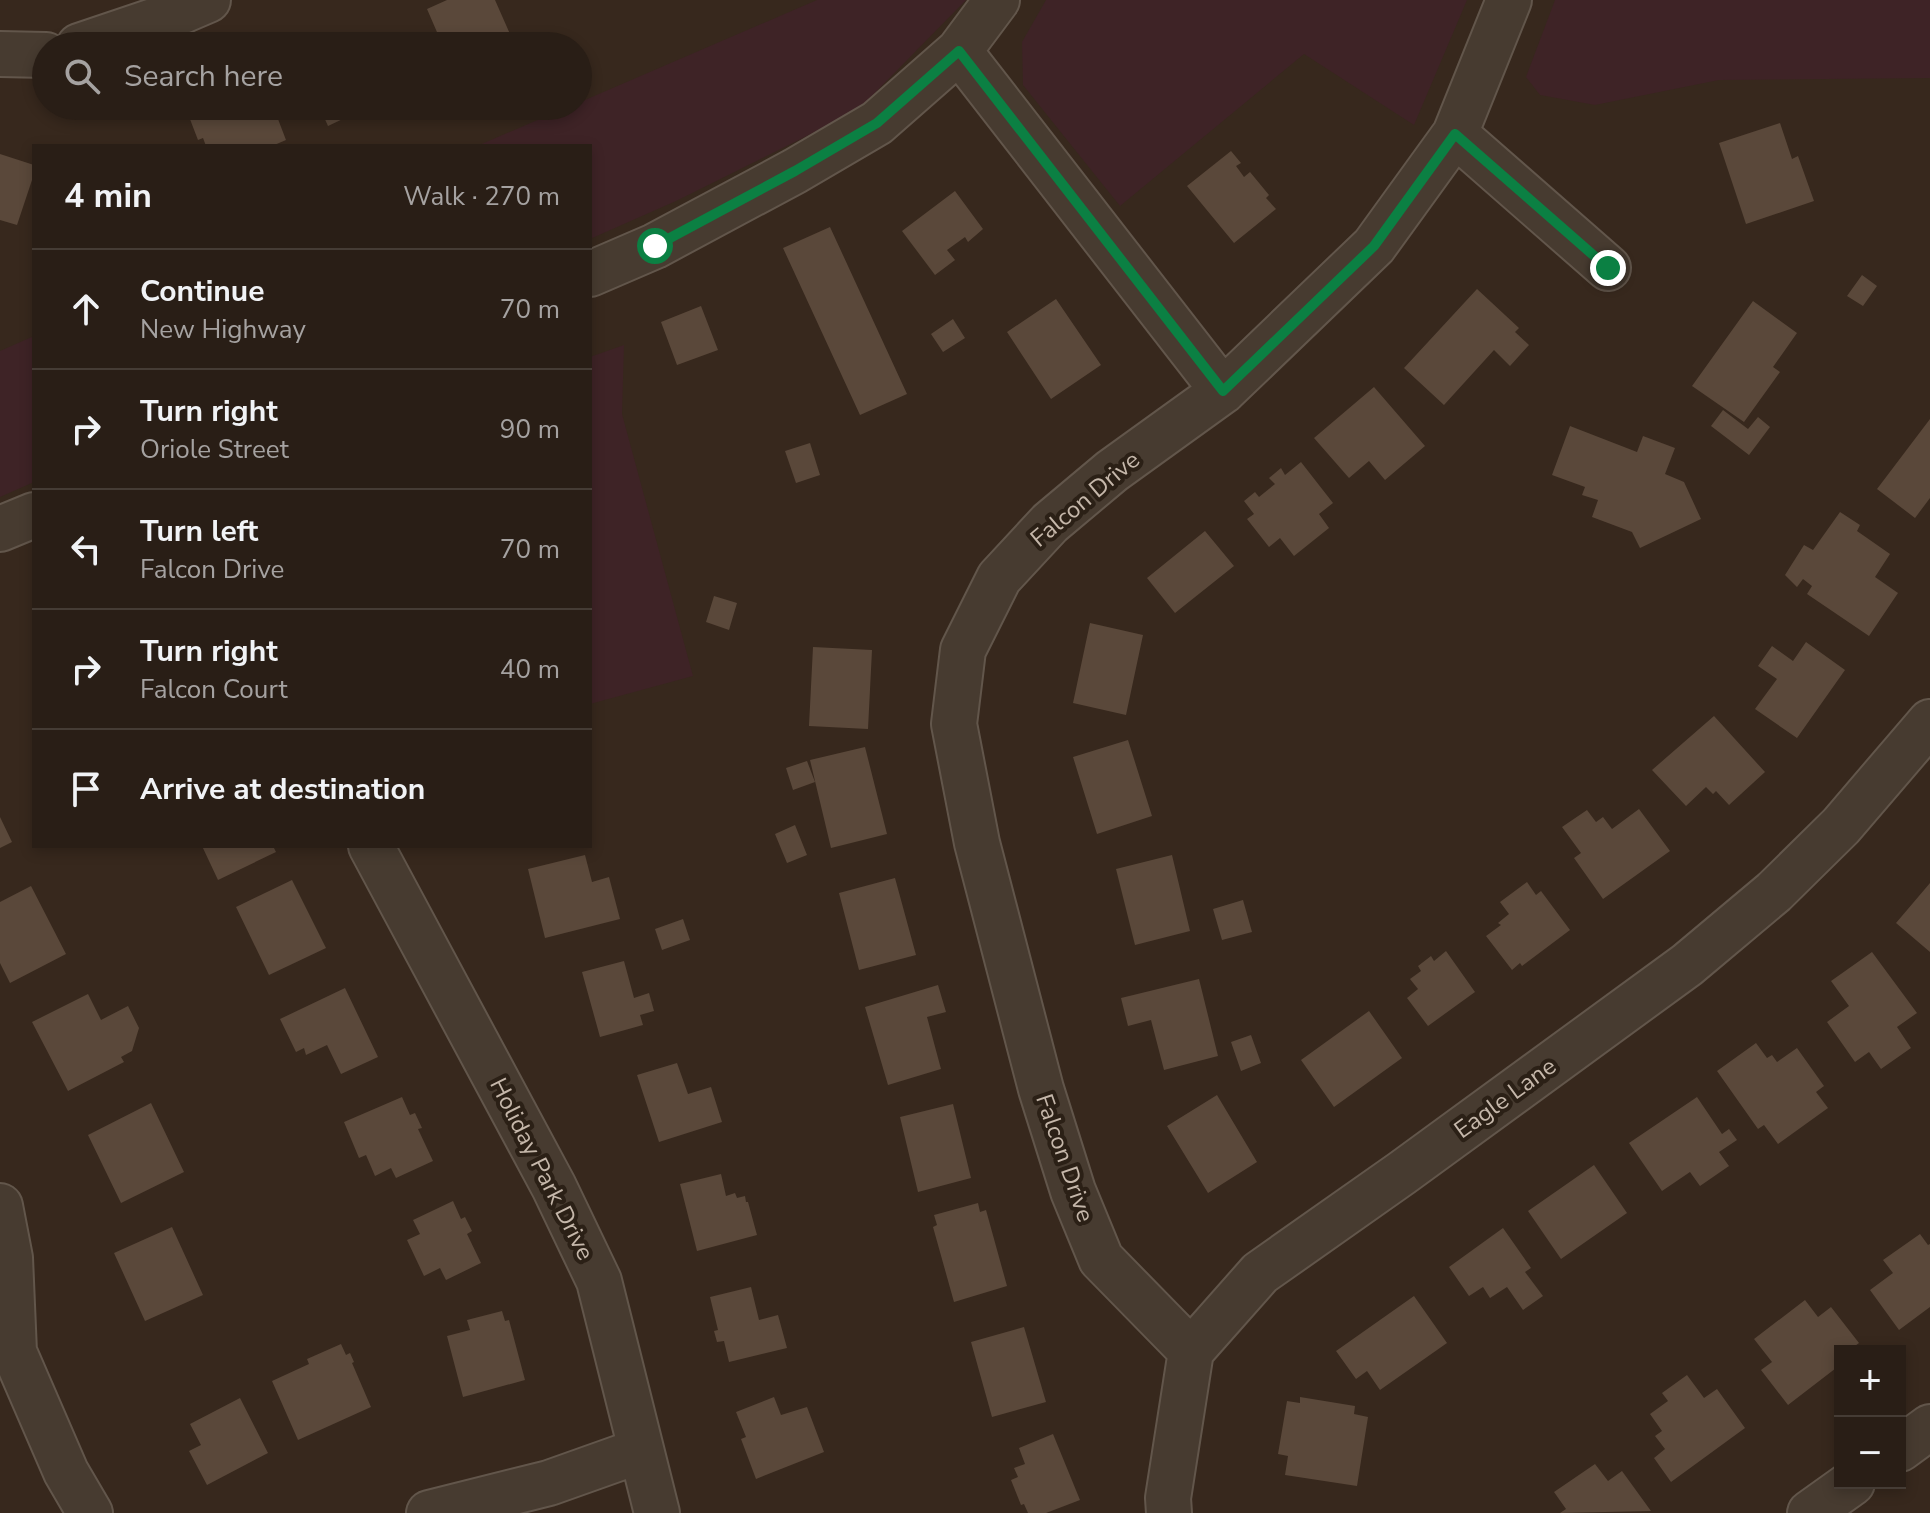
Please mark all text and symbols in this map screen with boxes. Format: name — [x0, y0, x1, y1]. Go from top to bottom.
search box — [32, 32, 592, 120]
icon: search — [60, 54, 104, 98]
text: Search here — [124, 56, 283, 97]
text: 4 min — [64, 173, 152, 219]
text: Walk · 270 m — [403, 179, 560, 214]
route start — [637, 228, 673, 264]
route end — [1590, 250, 1626, 286]
text: Continue — [140, 271, 265, 312]
icon: ahead — [64, 287, 108, 331]
text: 70 m — [500, 292, 560, 327]
text: New Highway — [140, 312, 306, 347]
text: Turn right — [140, 391, 278, 432]
icon: right — [64, 407, 108, 451]
text: 90 m — [500, 412, 560, 447]
text: Oriole Street — [140, 432, 289, 467]
street label: Falcon Drive — [1024, 444, 1146, 554]
text: Turn left — [140, 511, 258, 552]
icon: left — [64, 527, 108, 571]
text: 70 m — [500, 532, 560, 567]
text: Falcon Drive — [140, 552, 284, 587]
text: Turn right — [140, 631, 278, 672]
icon: right — [64, 647, 108, 691]
text: 40 m — [500, 652, 560, 687]
text: Falcon Court — [140, 672, 287, 707]
icon: arrive — [64, 767, 108, 811]
text: Arrive at destination — [140, 769, 425, 810]
street label: Eagle Lane — [1448, 1050, 1562, 1146]
street label: Holiday Park Drive — [482, 1072, 602, 1266]
street label: Falcon Drive — [1028, 1090, 1102, 1226]
map controls — [1834, 1345, 1906, 1489]
button: + — [1834, 1345, 1906, 1417]
button: − — [1834, 1417, 1906, 1489]

